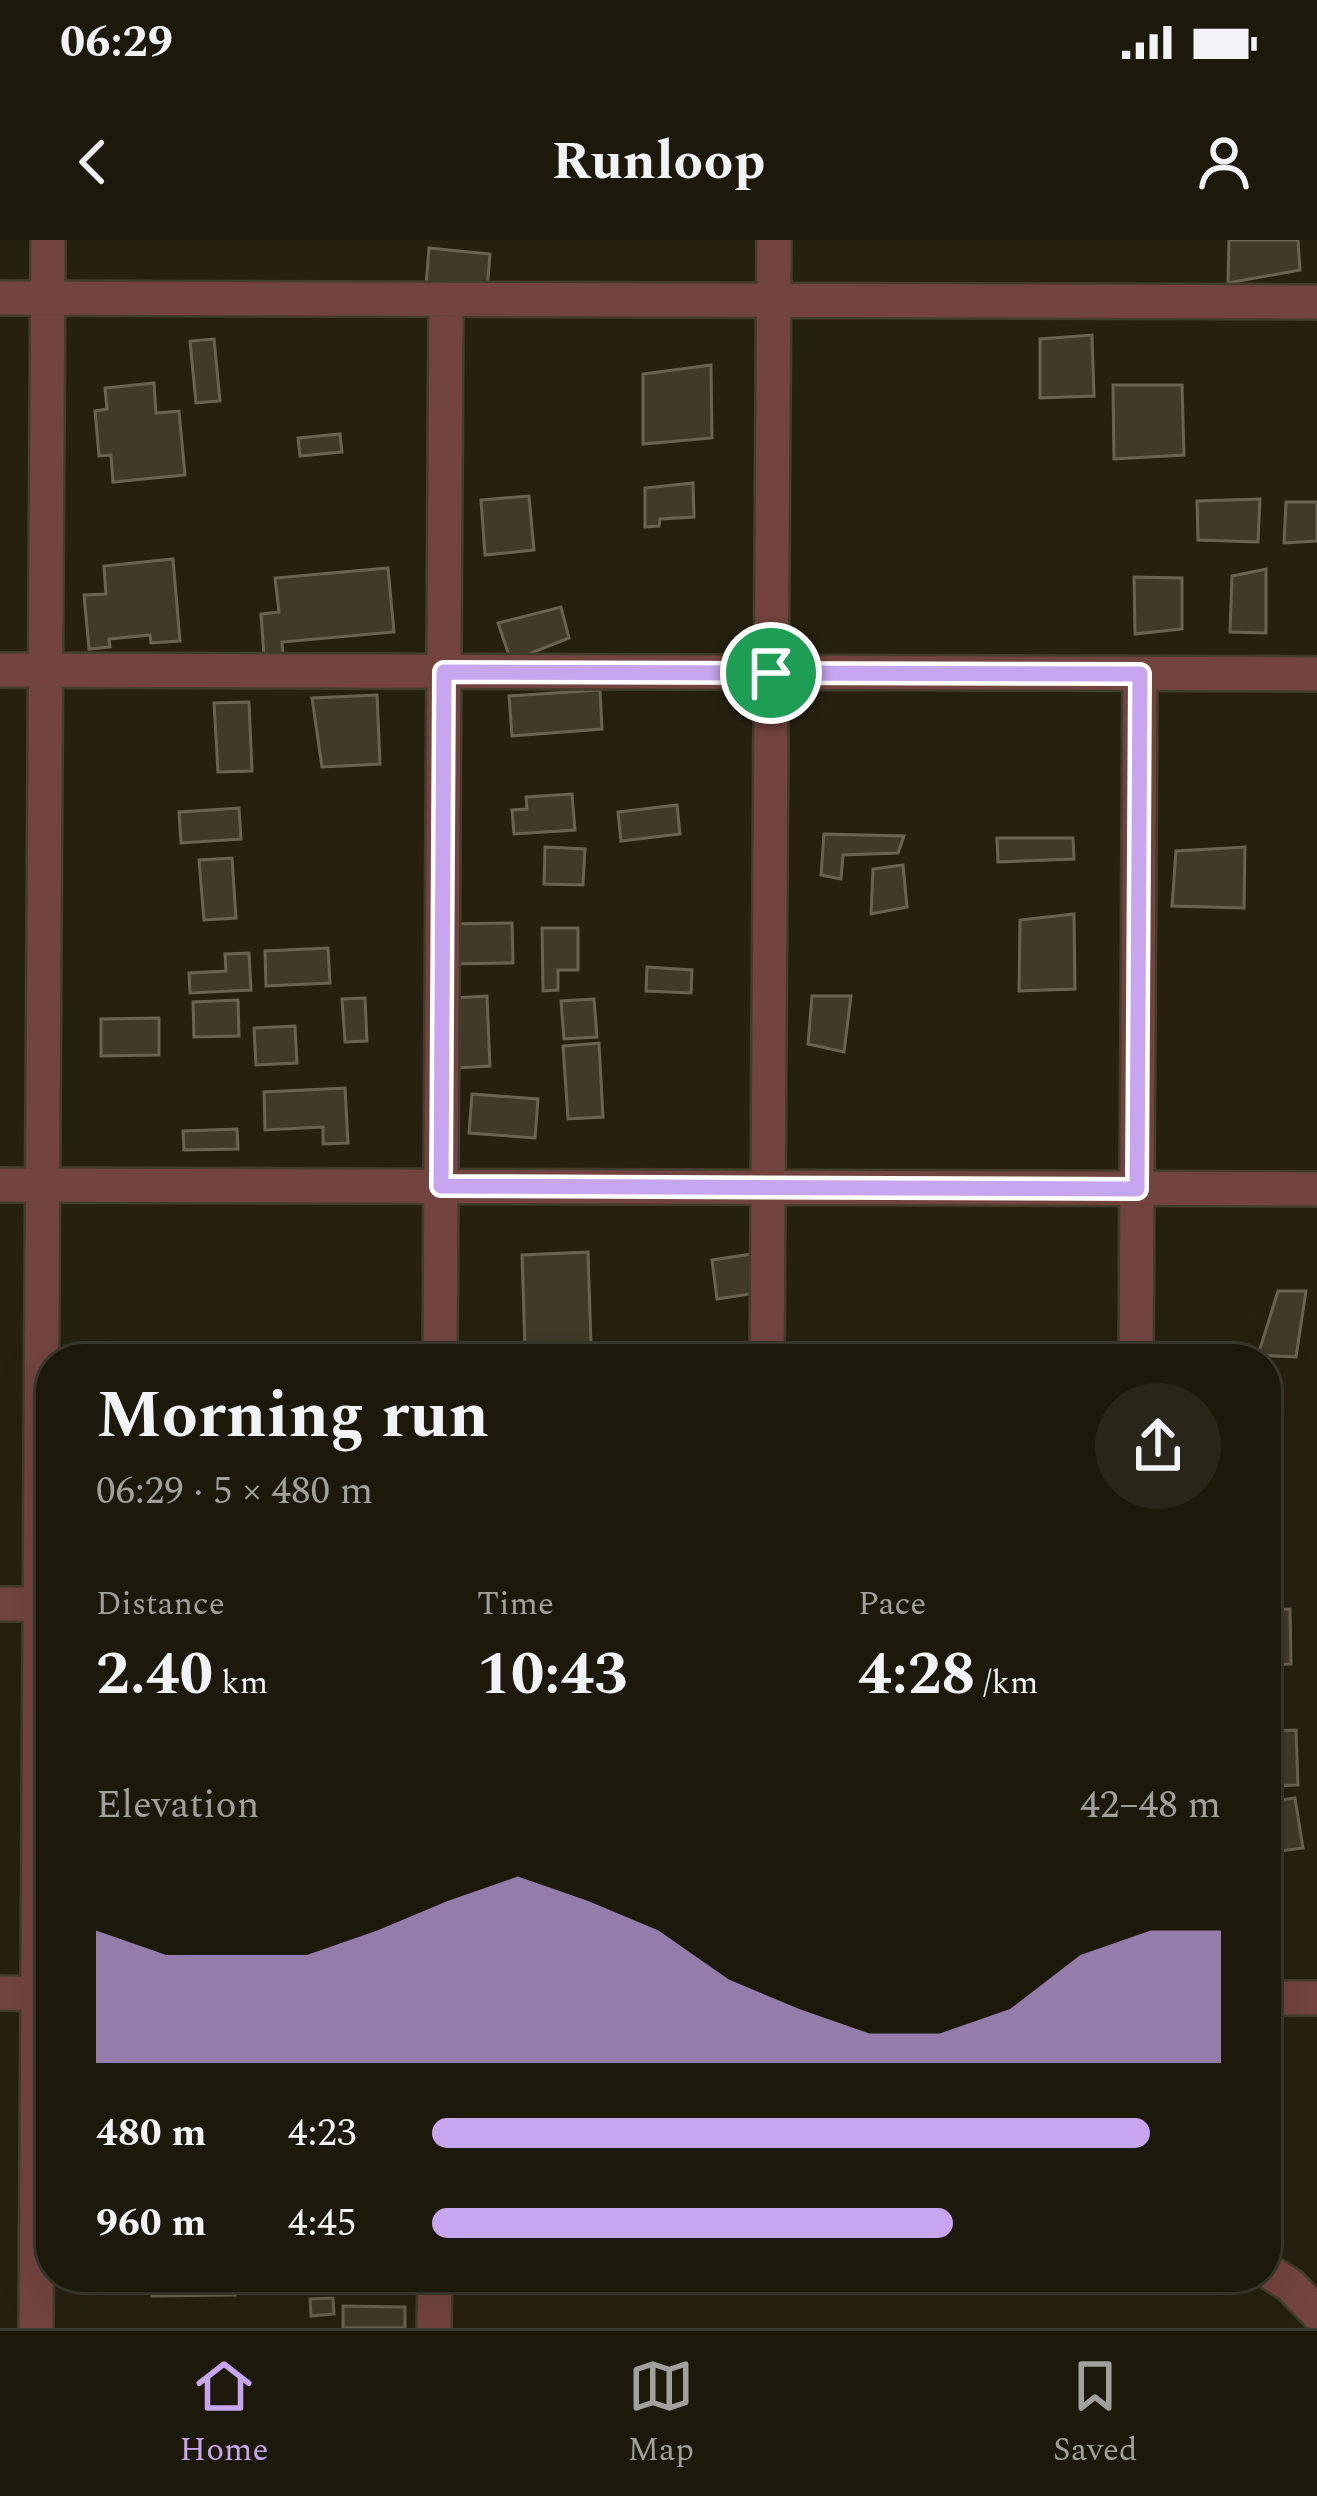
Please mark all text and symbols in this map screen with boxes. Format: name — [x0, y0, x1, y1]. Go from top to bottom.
text: 06:29 — [60, 8, 173, 77]
text: Runloop — [552, 121, 765, 203]
icon: back — [60, 129, 126, 195]
icon: person — [1191, 129, 1257, 195]
pin — [720, 622, 822, 724]
icon: arrive — [738, 640, 804, 706]
text: Morning run — [96, 1366, 489, 1467]
button: share — [1095, 1383, 1221, 1509]
text: 06:29 · 5 × 480 m — [96, 1462, 373, 1521]
text: Distance — [96, 1579, 225, 1629]
text: Time — [477, 1579, 554, 1629]
text: Pace — [858, 1579, 926, 1629]
text: 2.40 — [96, 1629, 213, 1721]
text: 10:43 — [477, 1629, 628, 1721]
text: 4:28 — [858, 1629, 975, 1721]
text: km — [213, 1658, 268, 1708]
text: /km — [975, 1658, 1038, 1708]
text: Elevation — [96, 1776, 259, 1835]
text: 42–48 m — [1080, 1776, 1221, 1835]
text: 480 m — [96, 2104, 207, 2163]
text: 4:23 — [288, 2104, 356, 2163]
text: 960 m — [96, 2194, 207, 2253]
text: 4:45 — [288, 2194, 356, 2253]
tab: Home — [180, 2353, 268, 2475]
tab: Map — [627, 2353, 694, 2475]
tab: Saved — [1053, 2353, 1138, 2475]

